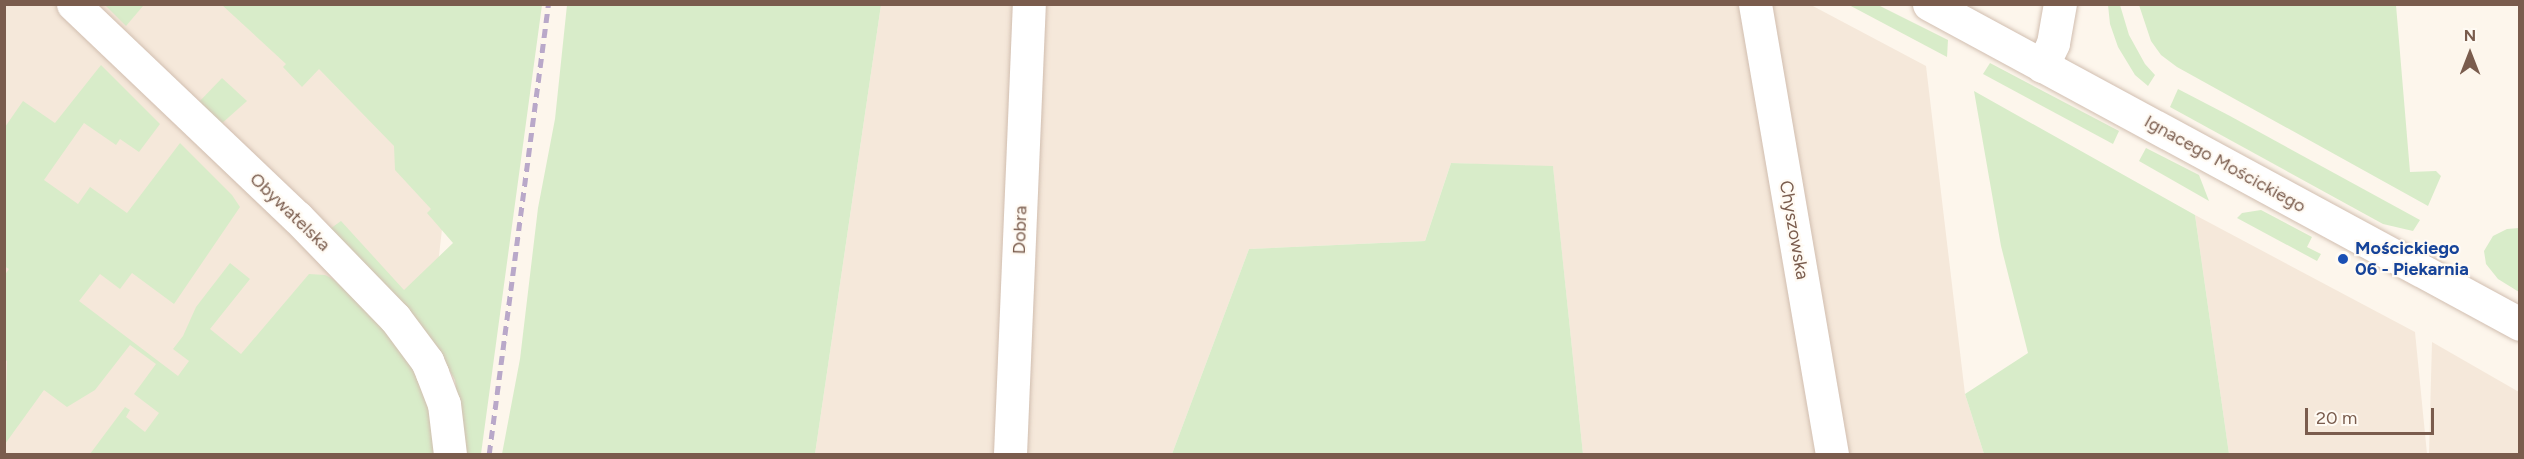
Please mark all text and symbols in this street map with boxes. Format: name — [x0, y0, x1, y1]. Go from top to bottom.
north arrow — [2440, 24, 2500, 84]
text: N — [2464, 26, 2476, 45]
street label: Ignacego Mościckiego — [2141, 111, 2309, 217]
street label: Obywatelska — [245, 168, 335, 256]
street label: Chyszowska — [1775, 179, 1813, 281]
street label: Dobra — [1008, 205, 1032, 255]
place label: Mościckiego 06 - Piekarnia — [2355, 238, 2469, 280]
marker: Mościckiego 06 - Piekarnia — [2336, 252, 2350, 266]
scale bar — [2308, 396, 2437, 434]
text: 20 m — [2316, 407, 2357, 429]

